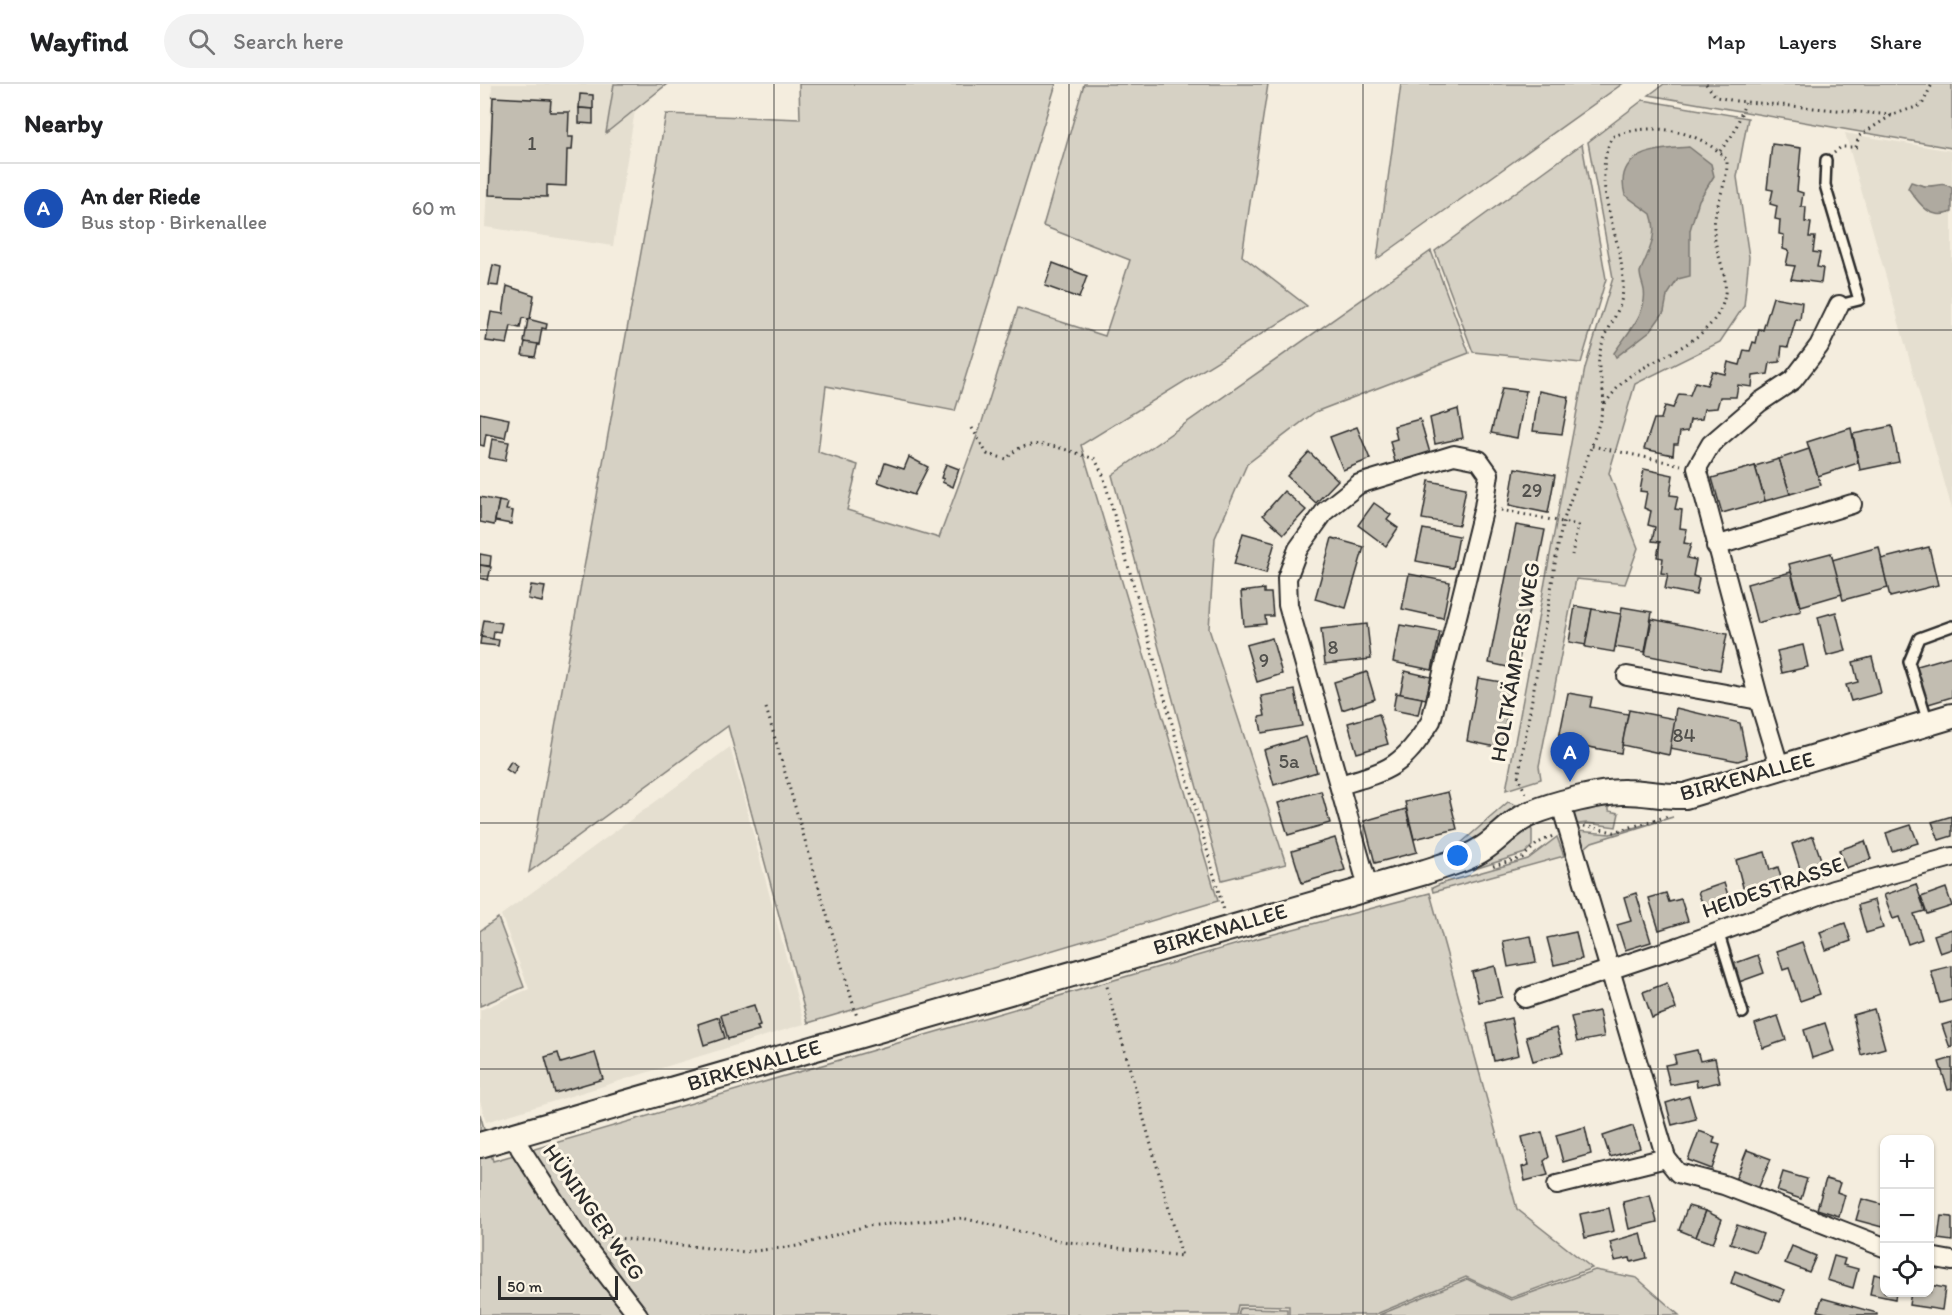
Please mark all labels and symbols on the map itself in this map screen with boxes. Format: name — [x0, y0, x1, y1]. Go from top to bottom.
house number: 1 — [527, 131, 537, 155]
house number: 29 — [1522, 478, 1542, 502]
street label: HOLTKÄMPERS WEG — [1484, 560, 1546, 764]
house number: 8 — [1328, 635, 1339, 659]
house number: 9 — [1259, 648, 1269, 672]
house number: 84 — [1673, 723, 1695, 747]
pin: A — [1550, 732, 1590, 782]
street label: BIRKENALLEE — [1677, 745, 1817, 807]
house number: 5a — [1279, 749, 1300, 773]
your location — [1443, 841, 1472, 870]
street label: HEIDESTRASSE — [1698, 850, 1848, 924]
street label: BIRKENALLEE — [1150, 897, 1290, 961]
street label: BIRKENALLEE — [684, 1033, 824, 1097]
street label: HÜNINGER WEG — [537, 1139, 651, 1285]
scale bar — [498, 1273, 618, 1300]

